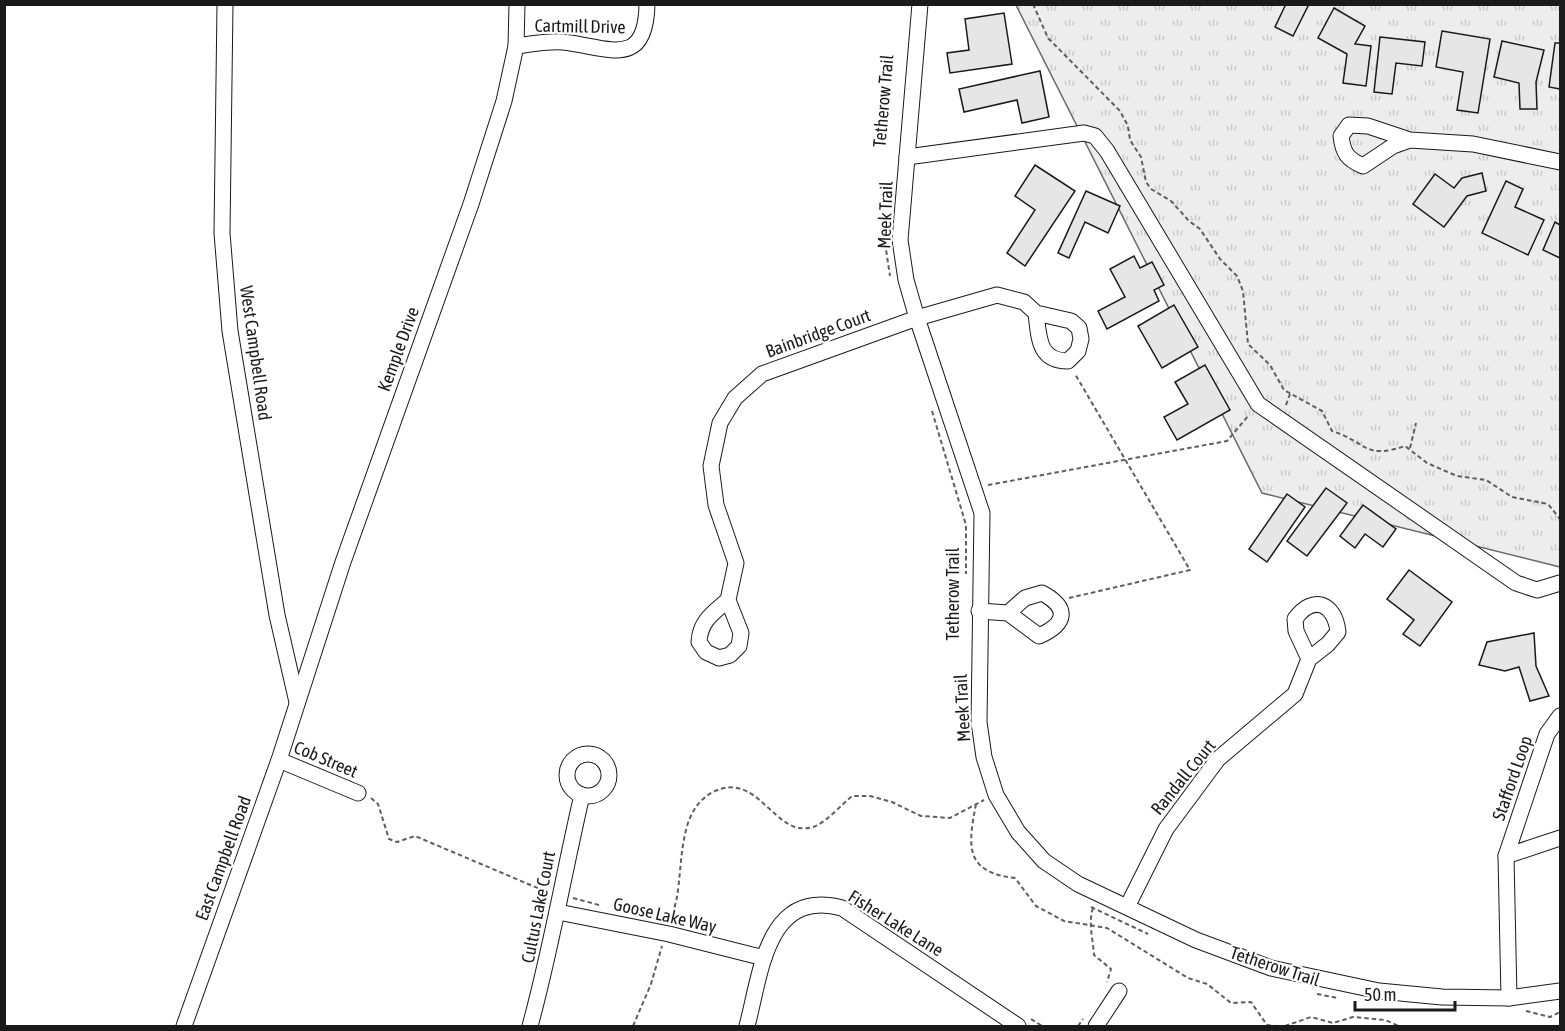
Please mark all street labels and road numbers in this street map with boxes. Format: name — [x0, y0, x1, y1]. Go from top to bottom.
street label: Cartmill Drive — [534, 15, 626, 37]
street label: Tetherow Trail — [868, 54, 898, 148]
street label: Meek Trail — [873, 181, 897, 249]
street label: West Campbell Road — [236, 284, 276, 422]
street label: Kemple Drive — [373, 304, 423, 394]
street label: Bainbridge Court — [763, 304, 873, 362]
street label: Tetherow Trail — [942, 547, 963, 640]
street label: Meek Trail — [950, 673, 974, 742]
street label: Stafford Loop — [1488, 733, 1536, 823]
street label: Randall Court — [1146, 735, 1220, 819]
street label: Cob Street — [291, 736, 361, 782]
street label: East Campbell Road — [191, 793, 255, 923]
street label: Cultus Lake Court — [517, 849, 559, 965]
street label: Fisher Lake Lane — [845, 885, 947, 961]
street label: Goose Lake Way — [611, 893, 719, 937]
street label: Tetherow Trail — [1228, 942, 1323, 990]

